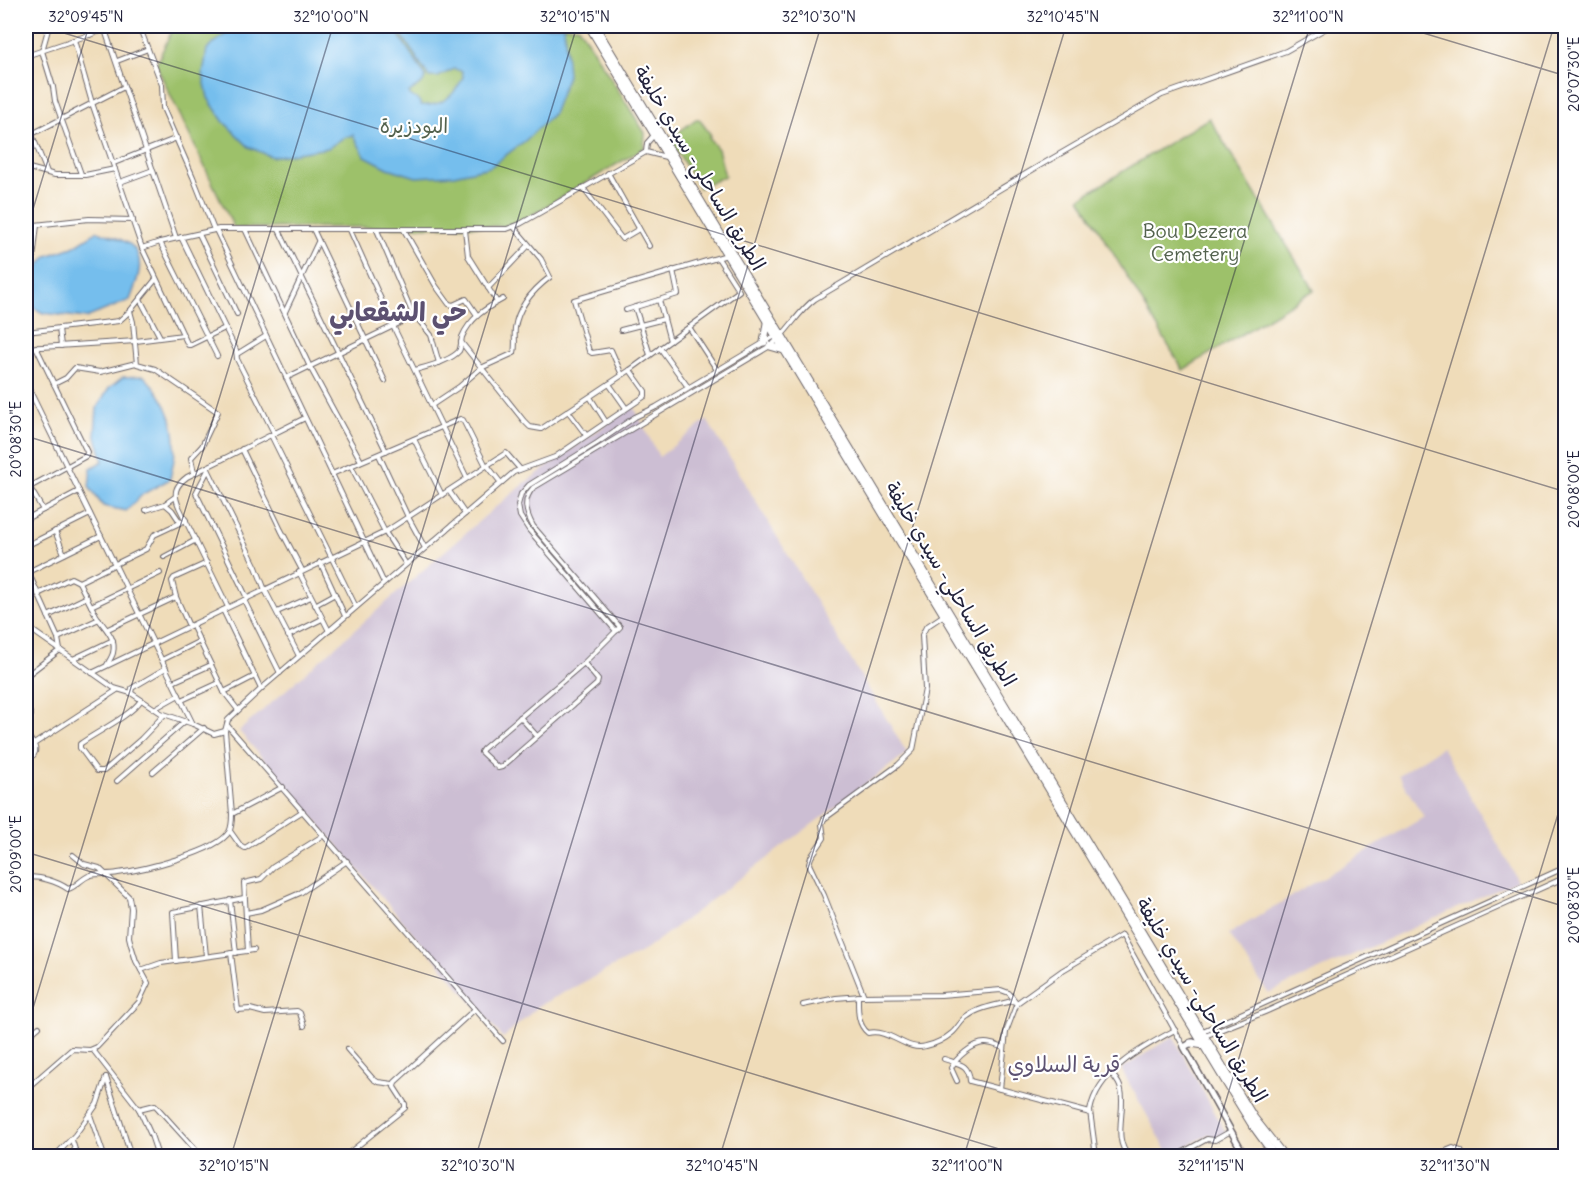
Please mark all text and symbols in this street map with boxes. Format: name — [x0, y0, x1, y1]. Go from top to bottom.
text: 32°09'45"N — [48, 7, 124, 26]
text: 32°10'00"N — [293, 7, 369, 26]
text: 32°10'15"N — [540, 7, 610, 26]
text: 32°10'30"N — [782, 7, 856, 26]
text: 32°10'45"N — [1027, 7, 1099, 26]
text: 32°11'00"N — [1272, 7, 1344, 26]
text: 20°07'30"E — [1564, 36, 1583, 112]
street label: الطريق الساحلي- سيدي خليفة — [624, 61, 772, 278]
park label: البودزيرة — [380, 113, 448, 139]
park label: Bou Dezera Cemetery — [1142, 218, 1248, 266]
district label: حي الشقعابي — [329, 295, 467, 336]
text: 20°08'30"E — [6, 400, 25, 477]
text: 20°08'00"E — [1564, 450, 1583, 528]
street label: الطريق الساحلي- سيدي خليفة — [875, 477, 1023, 694]
text: 20°09'00"E — [6, 815, 25, 893]
text: 20°08'30"E — [1564, 866, 1583, 943]
street label: الطريق الساحلي- سيدي خليفة — [1126, 893, 1274, 1110]
district label: قرية السلاوي — [1008, 1050, 1120, 1081]
text: 32°10'15"N — [199, 1156, 269, 1175]
text: 32°10'30"N — [441, 1156, 515, 1175]
text: 32°10'45"N — [686, 1156, 758, 1175]
text: 32°11'00"N — [931, 1156, 1003, 1175]
text: 32°11'15"N — [1178, 1156, 1244, 1175]
text: 32°11'30"N — [1420, 1156, 1490, 1175]

